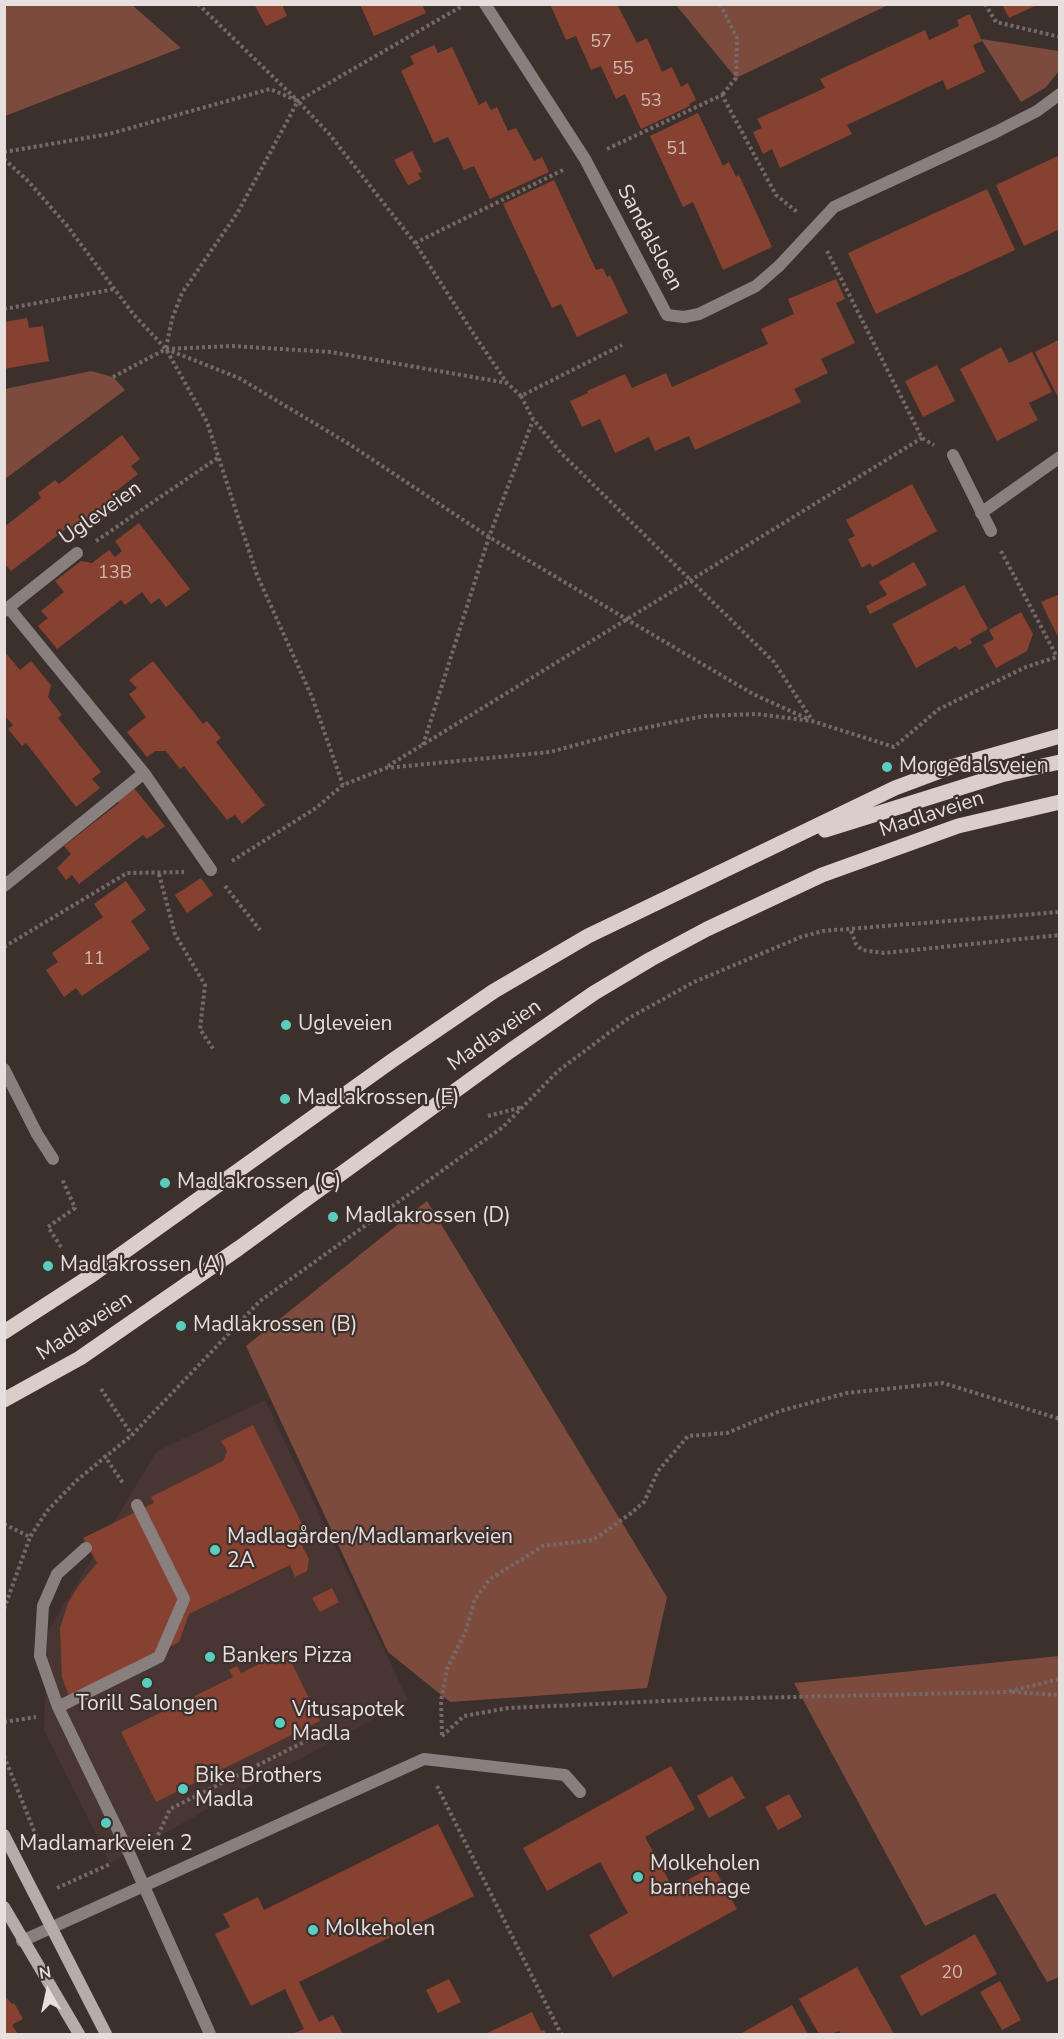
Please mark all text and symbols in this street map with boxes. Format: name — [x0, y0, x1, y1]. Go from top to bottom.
house number: 57 — [590, 32, 612, 54]
house number: 55 — [612, 59, 634, 81]
house number: 53 — [640, 91, 662, 113]
house number: 51 — [666, 139, 688, 161]
street label: Sandalsloen — [611, 181, 687, 295]
street label: Ugleveien — [55, 477, 147, 551]
house number: 13B — [98, 563, 132, 585]
place label: Morgedalsveien — [899, 754, 1049, 780]
marker: Morgedalsveien — [880, 760, 894, 774]
street label: Madlaveien — [877, 786, 987, 844]
house number: 11 — [83, 949, 105, 971]
street label: Madlaveien — [443, 995, 547, 1077]
place label: Ugleveien — [298, 1012, 393, 1038]
marker: Ugleveien — [279, 1018, 293, 1032]
place label: Madlakrossen (E) — [297, 1086, 460, 1112]
marker: Madlakrossen (E) — [278, 1092, 292, 1106]
place label: Madlakrossen (C) — [177, 1170, 341, 1196]
marker: Madlakrossen (C) — [158, 1176, 172, 1190]
place label: Madlakrossen (D) — [345, 1204, 511, 1230]
marker: Madlakrossen (D) — [326, 1210, 340, 1224]
place label: Madlakrossen (A) — [60, 1253, 226, 1279]
marker: Madlakrossen (A) — [41, 1259, 55, 1273]
street label: Madlaveien — [33, 1287, 137, 1367]
place label: Madlakrossen (B) — [193, 1313, 357, 1339]
marker: Madlakrossen (B) — [174, 1319, 188, 1333]
place label: Madlagården/Madlamarkveien 2A — [227, 1525, 513, 1575]
marker: Madlagården/Madlamarkveien 2A — [208, 1543, 222, 1557]
place label: Bankers Pizza — [222, 1644, 352, 1670]
marker: Bankers Pizza — [203, 1650, 217, 1664]
marker: Torill Salongen — [140, 1676, 154, 1690]
place label: Torill Salongen — [76, 1692, 218, 1718]
place label: Vitusapotek Madla — [292, 1698, 404, 1748]
marker: Vitusapotek Madla — [273, 1716, 287, 1730]
place label: Bike Brothers Madla — [195, 1764, 322, 1814]
marker: Bike Brothers Madla — [176, 1782, 190, 1796]
marker: Madlamarkveien 2 — [99, 1816, 113, 1830]
place label: Madlamarkveien 2 — [19, 1832, 193, 1858]
place label: Molkeholen barnehage — [650, 1852, 760, 1902]
marker: Molkeholen barnehage — [631, 1870, 645, 1884]
place label: Molkeholen — [325, 1917, 435, 1943]
marker: Molkeholen — [306, 1923, 320, 1937]
north arrow — [18, 1961, 78, 2021]
text: N — [38, 1961, 53, 1985]
house number: 20 — [941, 1963, 963, 1985]

